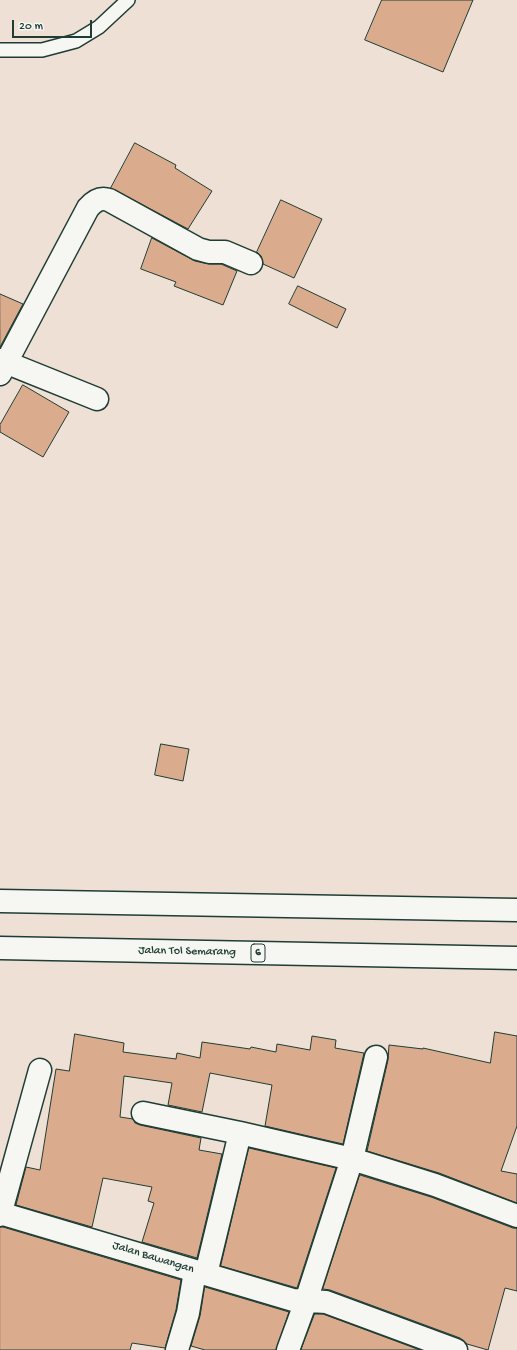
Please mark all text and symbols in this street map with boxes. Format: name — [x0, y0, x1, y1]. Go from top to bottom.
scale bar — [14, 12, 94, 38]
text: 20 m — [19, 20, 43, 34]
street label: Jalan Tol Semarang — [138, 944, 236, 960]
road number: 6 — [251, 944, 265, 962]
street label: Jalan Bawangan — [110, 1239, 196, 1277]

